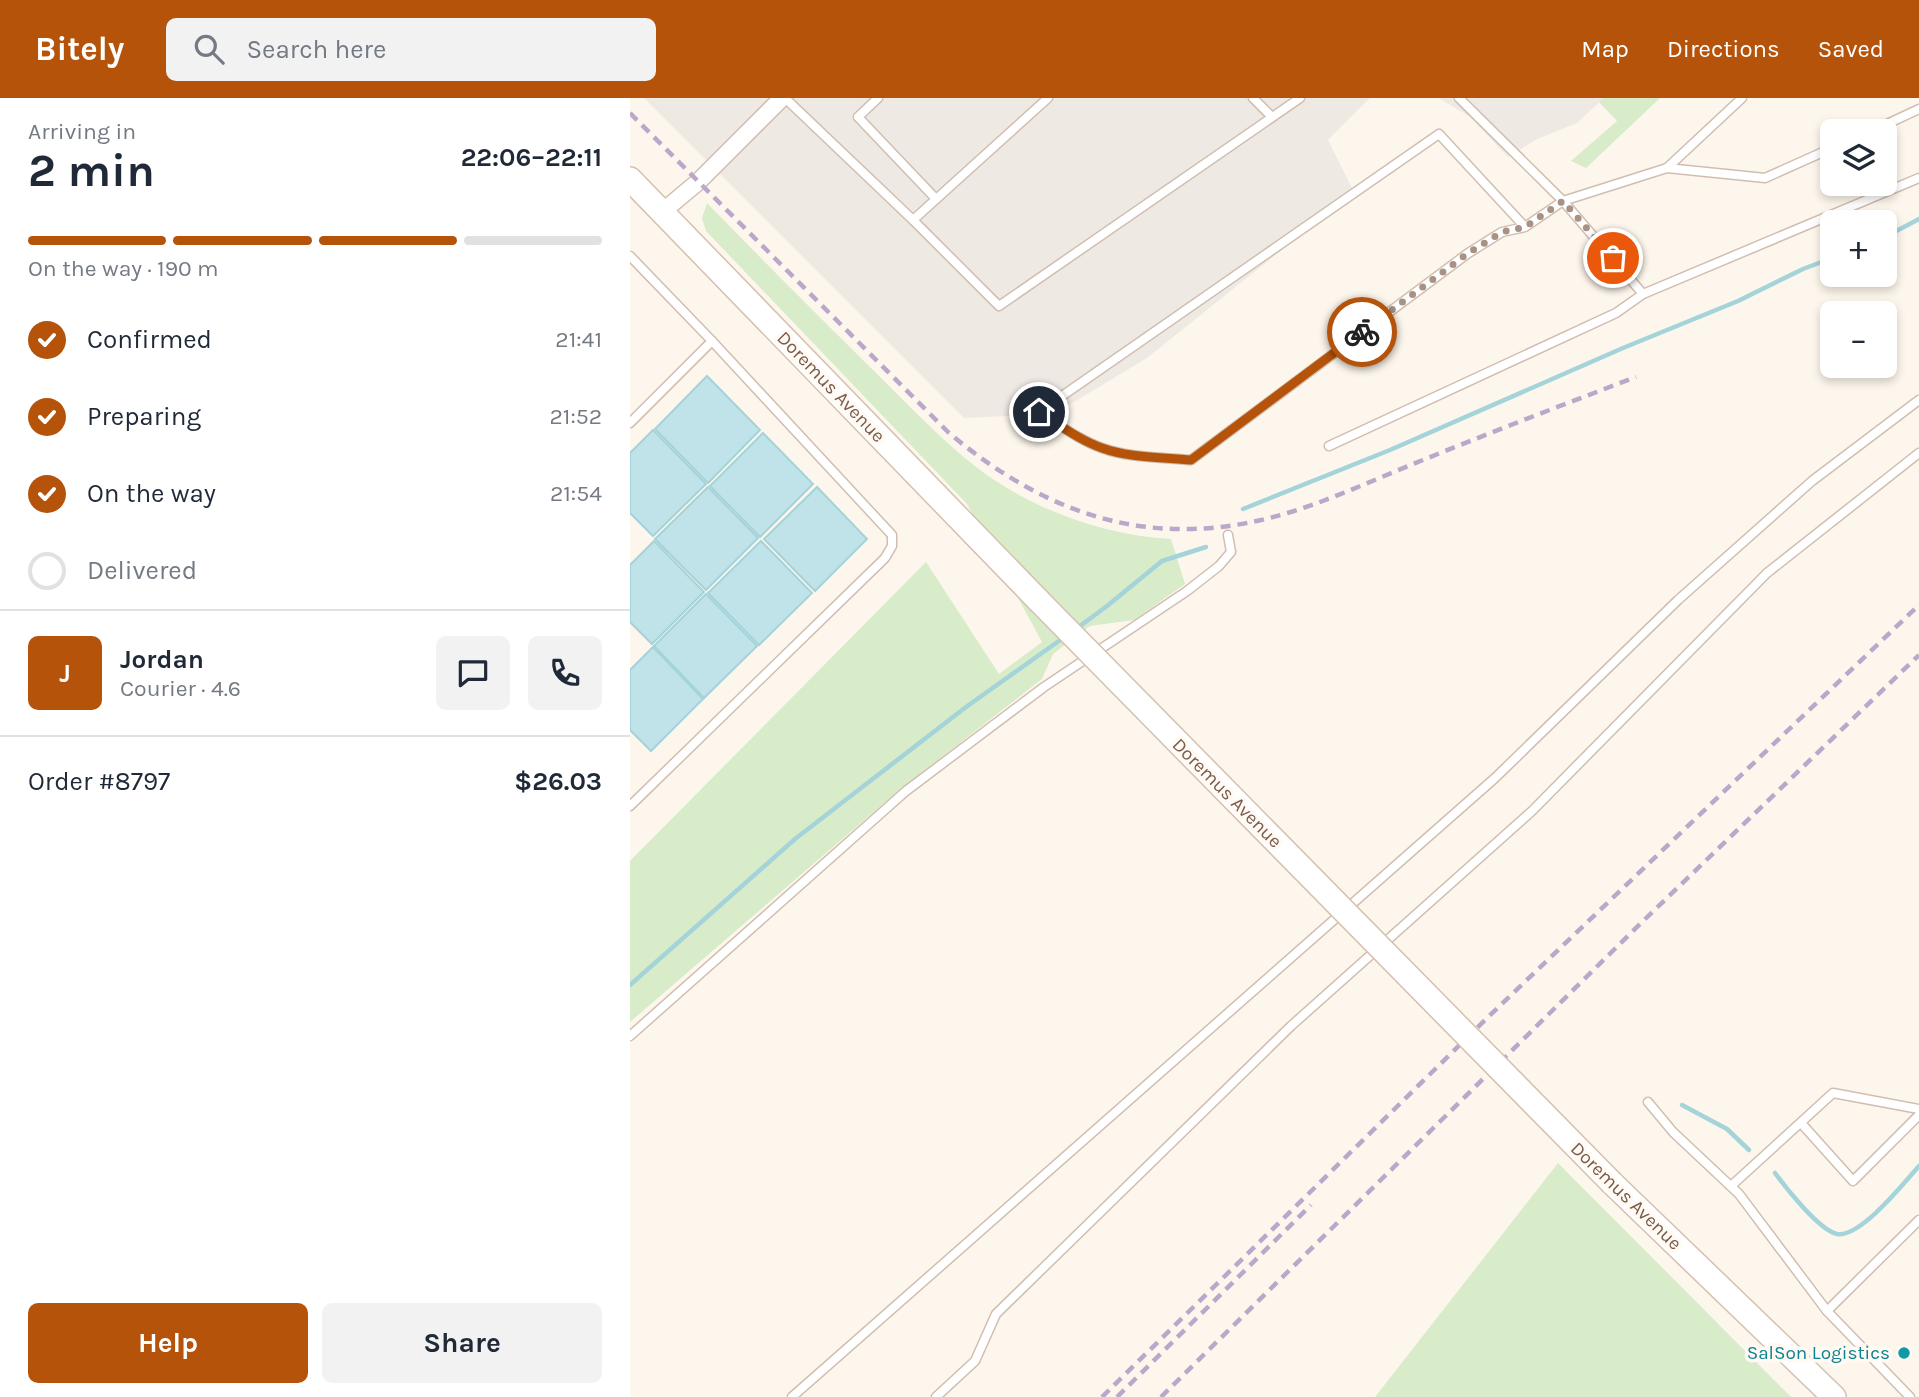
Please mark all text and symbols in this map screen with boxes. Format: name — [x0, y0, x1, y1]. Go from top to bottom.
search box — [166, 18, 656, 81]
text: Bitely — [35, 30, 124, 68]
icon: search — [190, 30, 228, 68]
text: Search here — [246, 34, 386, 65]
text: Map — [1581, 35, 1629, 63]
text: Directions — [1667, 35, 1780, 63]
text: Saved — [1818, 35, 1884, 63]
text: Arriving in — [28, 118, 136, 145]
map controls — [1820, 119, 1897, 378]
button: layers — [1820, 119, 1897, 196]
text: 22:06–22:11 — [461, 142, 602, 173]
text: 2 min — [28, 144, 155, 198]
button: + — [1820, 210, 1897, 287]
pin — [1583, 228, 1643, 288]
icon: bag — [1594, 239, 1632, 277]
text: On the way · 190 m — [28, 255, 219, 282]
courier — [1327, 297, 1397, 367]
button: − — [1820, 301, 1897, 378]
icon: bike — [1343, 313, 1381, 351]
icon: check — [28, 321, 66, 359]
text: Confirmed — [87, 324, 212, 355]
text: 21:41 — [555, 326, 602, 353]
street label: Doremus Avenue — [772, 327, 890, 447]
pin — [1009, 382, 1069, 442]
icon: home — [1020, 393, 1058, 431]
icon: check — [28, 398, 66, 436]
text: Preparing — [87, 401, 201, 432]
text: 21:52 — [549, 403, 602, 430]
icon: check — [28, 475, 66, 513]
text: On the way — [87, 478, 216, 509]
text: 21:54 — [550, 480, 602, 507]
text: Delivered — [87, 555, 197, 586]
button: chat — [436, 636, 510, 710]
button: phone — [528, 636, 602, 710]
text: Jordan — [120, 644, 204, 675]
text: J — [59, 658, 71, 689]
text: Courier · 4.6 — [120, 675, 241, 702]
street label: Doremus Avenue — [1168, 734, 1286, 852]
text: Order #8797 — [28, 766, 170, 797]
text: $26.03 — [514, 766, 602, 797]
street label: Doremus Avenue — [1566, 1137, 1686, 1255]
button: Help — [28, 1303, 308, 1383]
button: Share — [322, 1303, 602, 1383]
place label: SalSon Logistics — [1747, 1342, 1890, 1364]
marker: SalSon Logistics — [1896, 1345, 1912, 1361]

